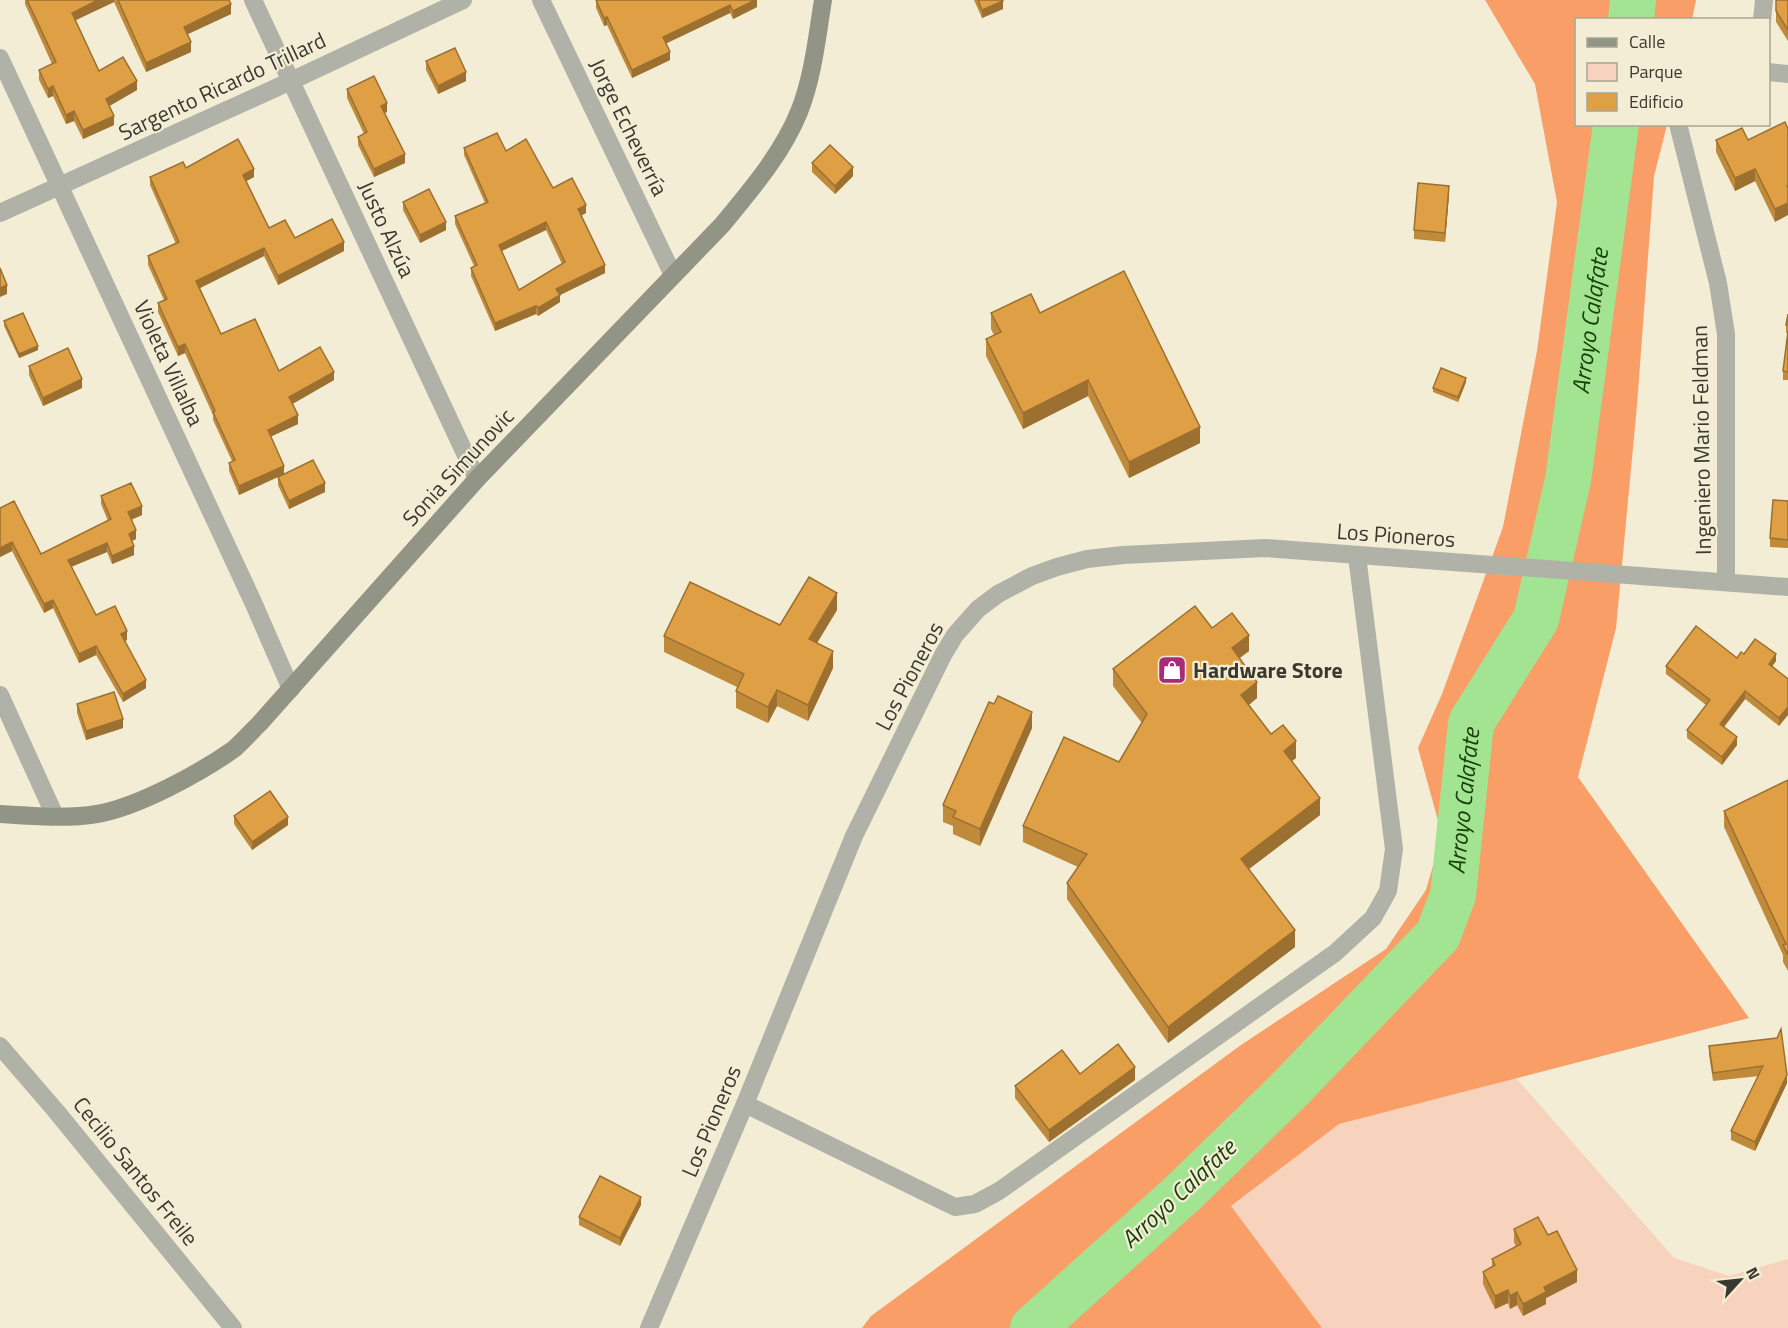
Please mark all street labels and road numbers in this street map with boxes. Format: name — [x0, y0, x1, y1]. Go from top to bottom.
street label: Sargento Ricardo Trillard — [113, 23, 331, 149]
street label: Jorge Echeverría — [581, 52, 677, 202]
street label: Justo Alzúa — [350, 175, 424, 283]
street label: Violeta Villalba — [125, 294, 213, 432]
street label: Ingeniero Mario Feldman — [1682, 325, 1720, 555]
street label: Sonia Simunovic — [394, 400, 522, 534]
street label: Los Pioneros — [1336, 514, 1456, 556]
street label: Los Pioneros — [866, 616, 952, 736]
street label: Los Pioneros — [672, 1060, 750, 1182]
street label: Cecilio Santos Freile — [65, 1089, 207, 1253]

